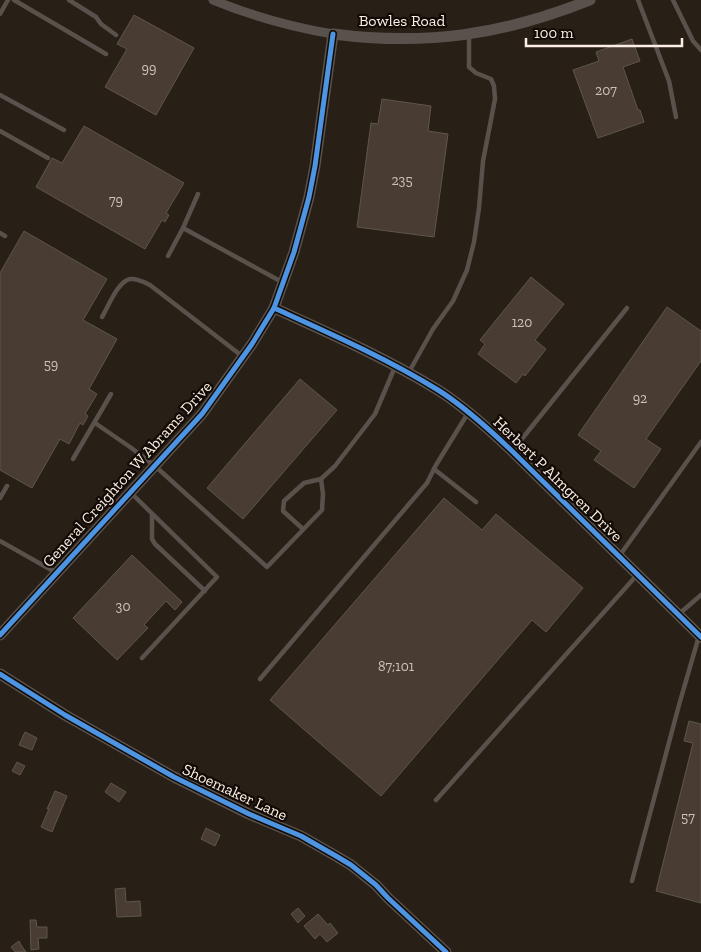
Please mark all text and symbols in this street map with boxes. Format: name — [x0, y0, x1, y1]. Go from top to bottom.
street label: Bowles Road — [359, 11, 446, 30]
scale bar — [526, 15, 682, 47]
text: 100 m — [534, 24, 573, 42]
house number: 99 — [142, 60, 156, 77]
house number: 207 — [595, 82, 617, 99]
house number: 235 — [391, 172, 413, 189]
house number: 79 — [109, 192, 123, 209]
house number: 120 — [512, 314, 532, 331]
house number: 59 — [44, 356, 58, 373]
street label: General Creighton W Abrams Drive — [38, 377, 216, 571]
house number: 92 — [633, 390, 647, 407]
street label: Herbert P Almgren Drive — [489, 412, 627, 546]
house number: 30 — [116, 598, 130, 615]
house number: 87;101 — [378, 658, 415, 675]
street label: Shoemaker Lane — [180, 759, 290, 825]
house number: 57 — [681, 809, 695, 826]

